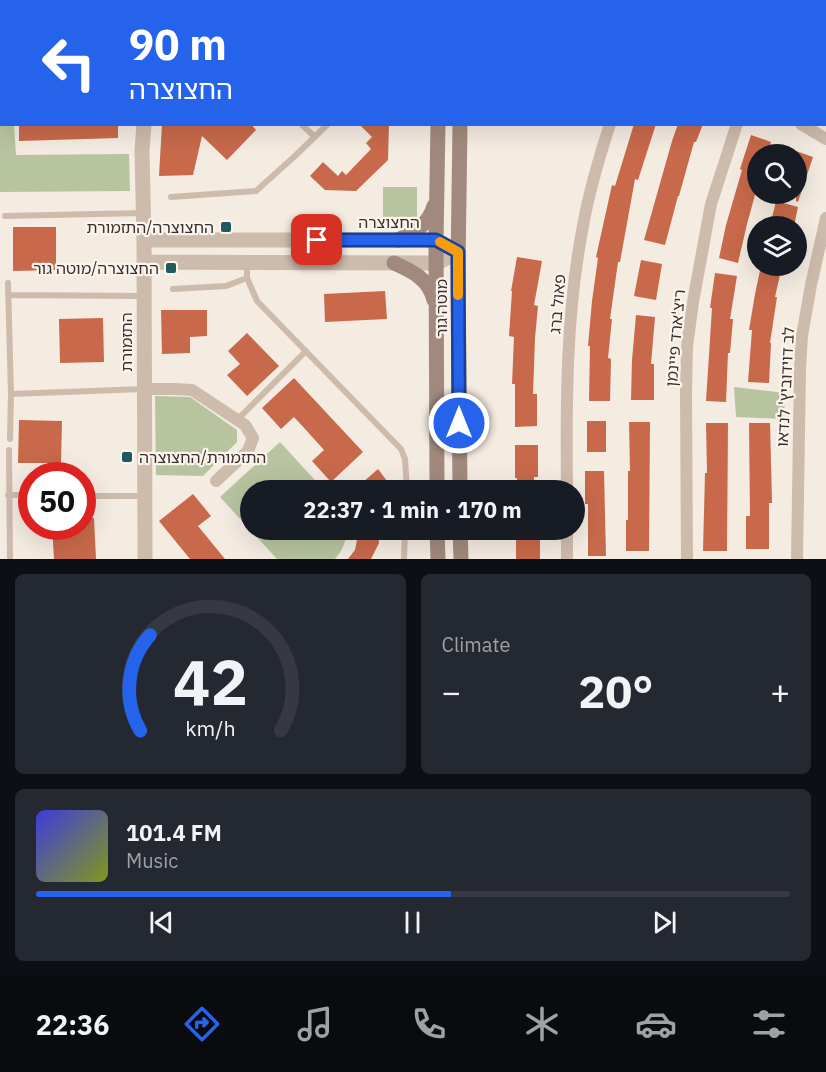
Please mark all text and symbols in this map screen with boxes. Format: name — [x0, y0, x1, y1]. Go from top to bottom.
text: 90 m — [129, 17, 227, 72]
icon: left — [30, 24, 108, 102]
text: החצוצרה — [129, 71, 233, 106]
map controls — [747, 144, 807, 276]
button: search — [747, 144, 807, 204]
street label: החצוצרה — [358, 212, 420, 232]
pin — [291, 214, 342, 265]
button: layers — [747, 216, 807, 276]
place label: החצוצרה/התזמורת — [87, 217, 214, 237]
marker: החצוצרה/התזמורת — [219, 220, 233, 234]
icon: arrive — [300, 223, 333, 256]
place label: החצוצרה/מוטה גור — [33, 258, 159, 278]
marker: החצוצרה/מוטה גור — [164, 261, 178, 275]
street label: פאול ברג — [544, 273, 570, 335]
street label: מוטה גור — [431, 279, 451, 337]
street label: ריצ'ארד פיינמן — [661, 288, 689, 388]
street label: התזמורת — [116, 312, 136, 372]
street label: לב דוידוביץ' לנדאו — [772, 326, 798, 448]
position arrow — [427, 391, 491, 455]
place label: התזמורת/החצוצרה — [139, 447, 266, 467]
marker: התזמורת/החצוצרה — [120, 450, 134, 464]
speed limit sign: 50 — [18, 462, 96, 540]
text: 22:37 · 1 min · 170 m — [303, 495, 522, 524]
text: Climate — [442, 631, 510, 658]
text: 42 — [173, 641, 248, 722]
text: 20° — [578, 662, 653, 720]
text: − — [442, 670, 461, 713]
text: + — [770, 670, 790, 713]
text: km/h — [185, 714, 235, 742]
text: 101.4 FM — [126, 818, 222, 847]
text: Music — [126, 847, 178, 874]
icon: previous — [145, 906, 178, 939]
icon: pause — [396, 906, 429, 939]
icon: next — [648, 906, 681, 939]
icon: directions — [181, 1003, 223, 1045]
icon: music — [294, 1003, 336, 1045]
icon: phone — [408, 1003, 450, 1045]
icon: climate — [521, 1003, 563, 1045]
icon: car — [635, 1003, 677, 1045]
icon: filters — [748, 1003, 790, 1045]
text: 22:36 — [36, 1007, 109, 1042]

